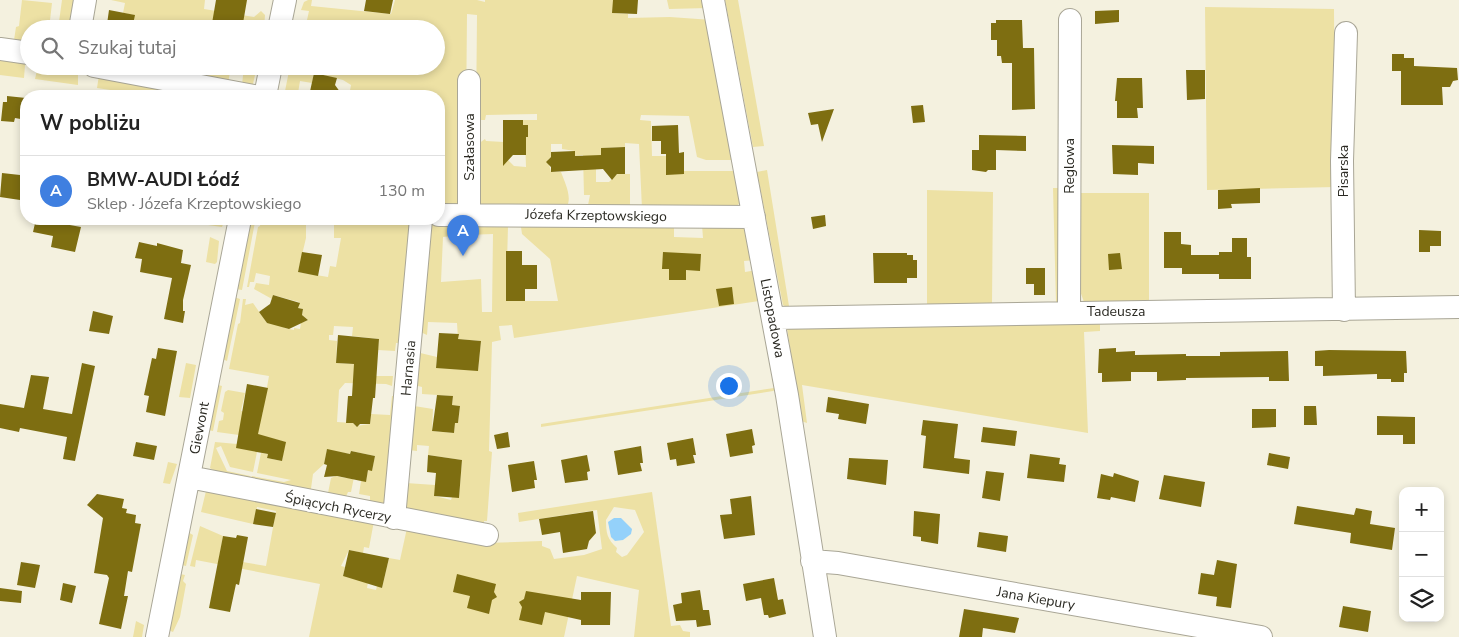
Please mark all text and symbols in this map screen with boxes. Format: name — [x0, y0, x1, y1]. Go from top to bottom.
search box — [20, 20, 445, 75]
icon: search — [38, 34, 66, 62]
text: Szukaj tutaj — [78, 35, 177, 61]
text: W pobliżu — [40, 109, 141, 137]
street label: Szałasowa — [460, 113, 479, 181]
street label: Reglowa — [1060, 138, 1079, 194]
street label: Pisarska — [1334, 145, 1353, 197]
text: BMW-AUDI Łódź — [87, 167, 240, 193]
text: A — [50, 180, 62, 202]
text: 130 m — [378, 180, 425, 202]
text: Sklep · Józefa Krzeptowskiego — [87, 193, 301, 215]
street label: Józefa Krzeptowskiego — [524, 205, 667, 226]
pin: A — [447, 215, 479, 256]
street label: Listopadowa — [755, 277, 790, 359]
street label: Tadeusza — [1087, 302, 1145, 321]
street label: Harnasia — [397, 339, 420, 397]
your location — [716, 373, 742, 399]
street label: Giewont — [185, 400, 214, 456]
map controls — [1399, 487, 1444, 622]
button: + — [1399, 487, 1444, 532]
street label: Śpiących Rycerzy — [283, 488, 393, 527]
button: − — [1399, 532, 1444, 577]
button: layers — [1399, 577, 1444, 622]
street label: Jana Kiepury — [994, 582, 1077, 615]

